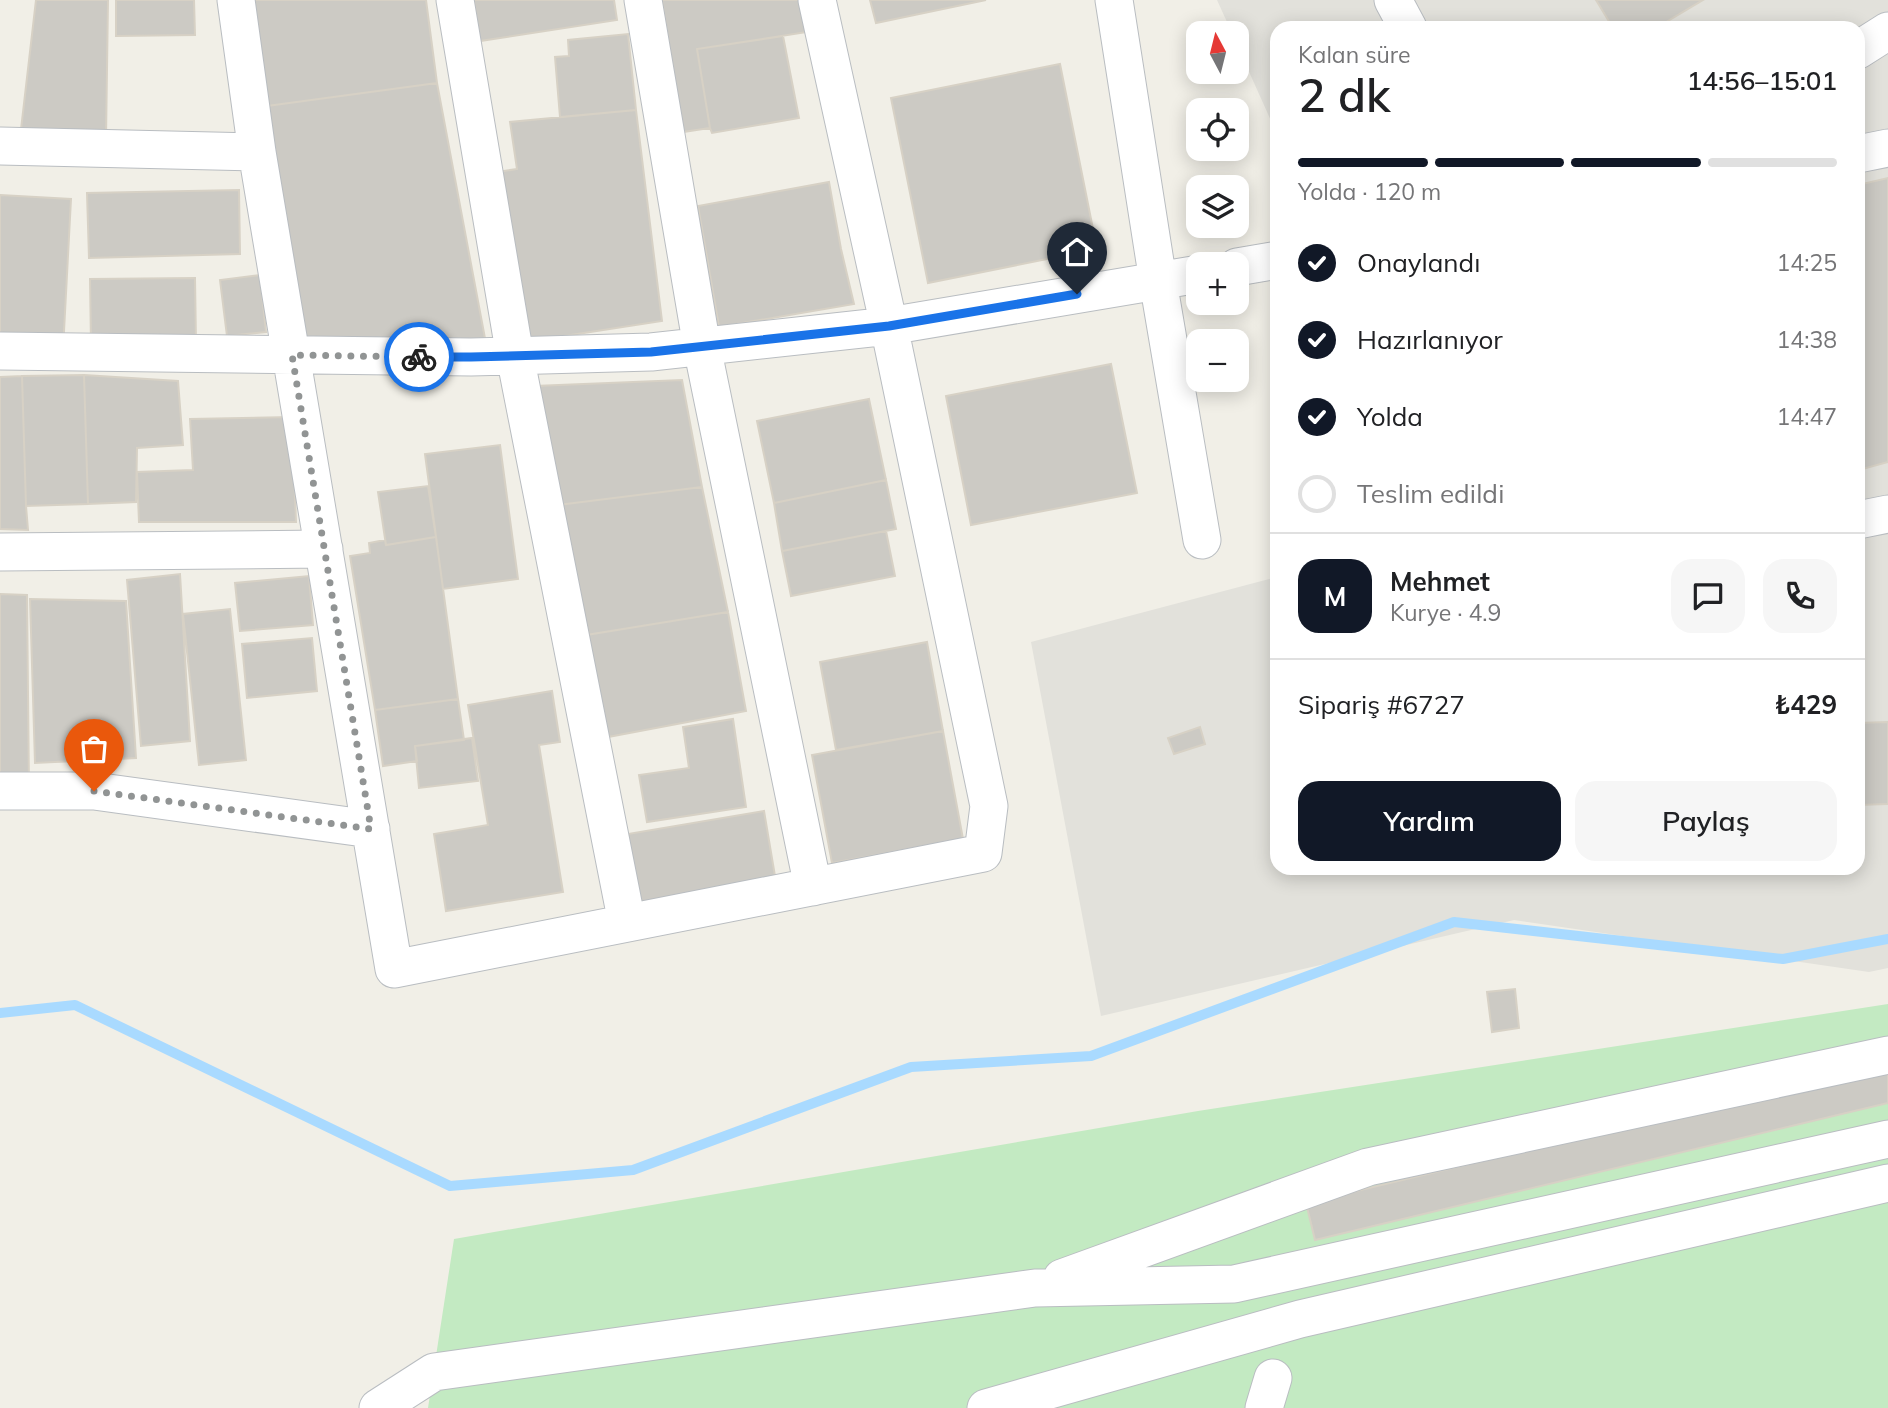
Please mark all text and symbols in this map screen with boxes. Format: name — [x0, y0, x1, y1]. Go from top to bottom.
north arrow — [1186, 21, 1250, 84]
map controls — [1186, 21, 1249, 392]
text: Kalan süre — [1298, 40, 1411, 69]
text: 14:56–15:01 — [1687, 64, 1837, 97]
text: 2 dk — [1298, 66, 1390, 124]
button: locate — [1186, 98, 1249, 161]
button: layers — [1186, 175, 1249, 238]
text: Yolda · 120 m — [1298, 177, 1441, 206]
pin — [1047, 222, 1107, 294]
icon: home — [1058, 233, 1096, 271]
icon: check — [1298, 244, 1336, 282]
text: Onaylandı — [1357, 246, 1480, 279]
text: 14:25 — [1777, 248, 1837, 277]
button: + — [1186, 252, 1249, 315]
icon: check — [1298, 321, 1336, 359]
courier — [384, 322, 454, 392]
text: Hazırlanıyor — [1357, 323, 1503, 356]
text: 14:38 — [1777, 325, 1837, 354]
button: − — [1186, 329, 1249, 392]
icon: bike — [400, 338, 438, 376]
icon: check — [1298, 398, 1336, 436]
text: Yolda — [1357, 400, 1423, 433]
text: 14:47 — [1777, 402, 1837, 431]
text: Teslim edildi — [1357, 477, 1504, 510]
button: chat — [1671, 559, 1745, 633]
button: phone — [1763, 559, 1837, 633]
text: Mehmet — [1390, 565, 1490, 598]
text: M — [1324, 580, 1346, 613]
text: Kurye · 4.9 — [1390, 598, 1501, 627]
text: Sipariş #6727 — [1298, 688, 1465, 721]
text: ₺429 — [1775, 688, 1837, 721]
pin — [64, 719, 124, 791]
icon: bag — [75, 730, 113, 768]
button: Yardım — [1298, 781, 1561, 861]
button: Paylaş — [1575, 781, 1837, 861]

